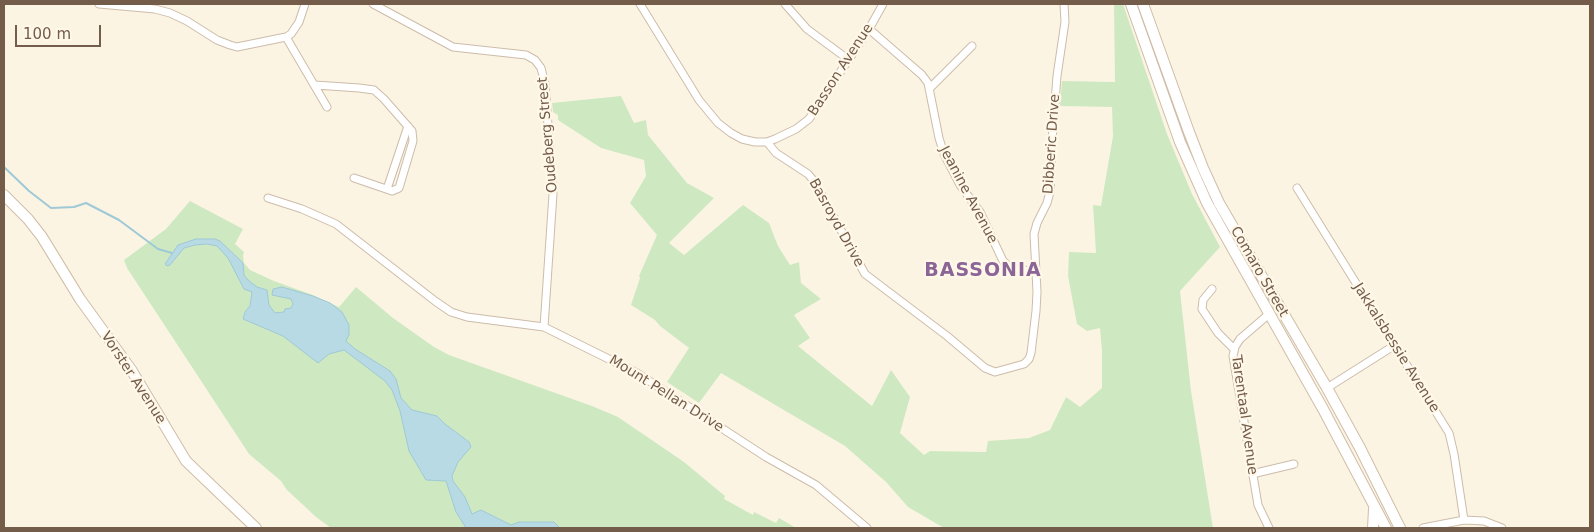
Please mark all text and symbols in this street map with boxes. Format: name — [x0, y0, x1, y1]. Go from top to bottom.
scale bar — [18, 15, 104, 47]
street label: Basson Avenue — [805, 21, 877, 119]
text: 100 m — [23, 25, 71, 43]
street label: Oudeberg Street — [535, 76, 561, 194]
street label: Dibberic Drive — [1040, 93, 1064, 195]
street label: Jeanine Avenue — [935, 143, 1001, 247]
street label: Basroyd Drive — [805, 176, 867, 270]
street label: Comaro Street — [1226, 224, 1292, 320]
district label: BASSONIA — [923, 260, 1043, 282]
street label: Jakkalsbessie Avenue — [1349, 280, 1443, 416]
street label: Vorster Avenue — [97, 329, 169, 427]
street label: Mount Pellan Drive — [606, 352, 726, 436]
street label: Tarentaal Avenue — [1227, 354, 1261, 476]

